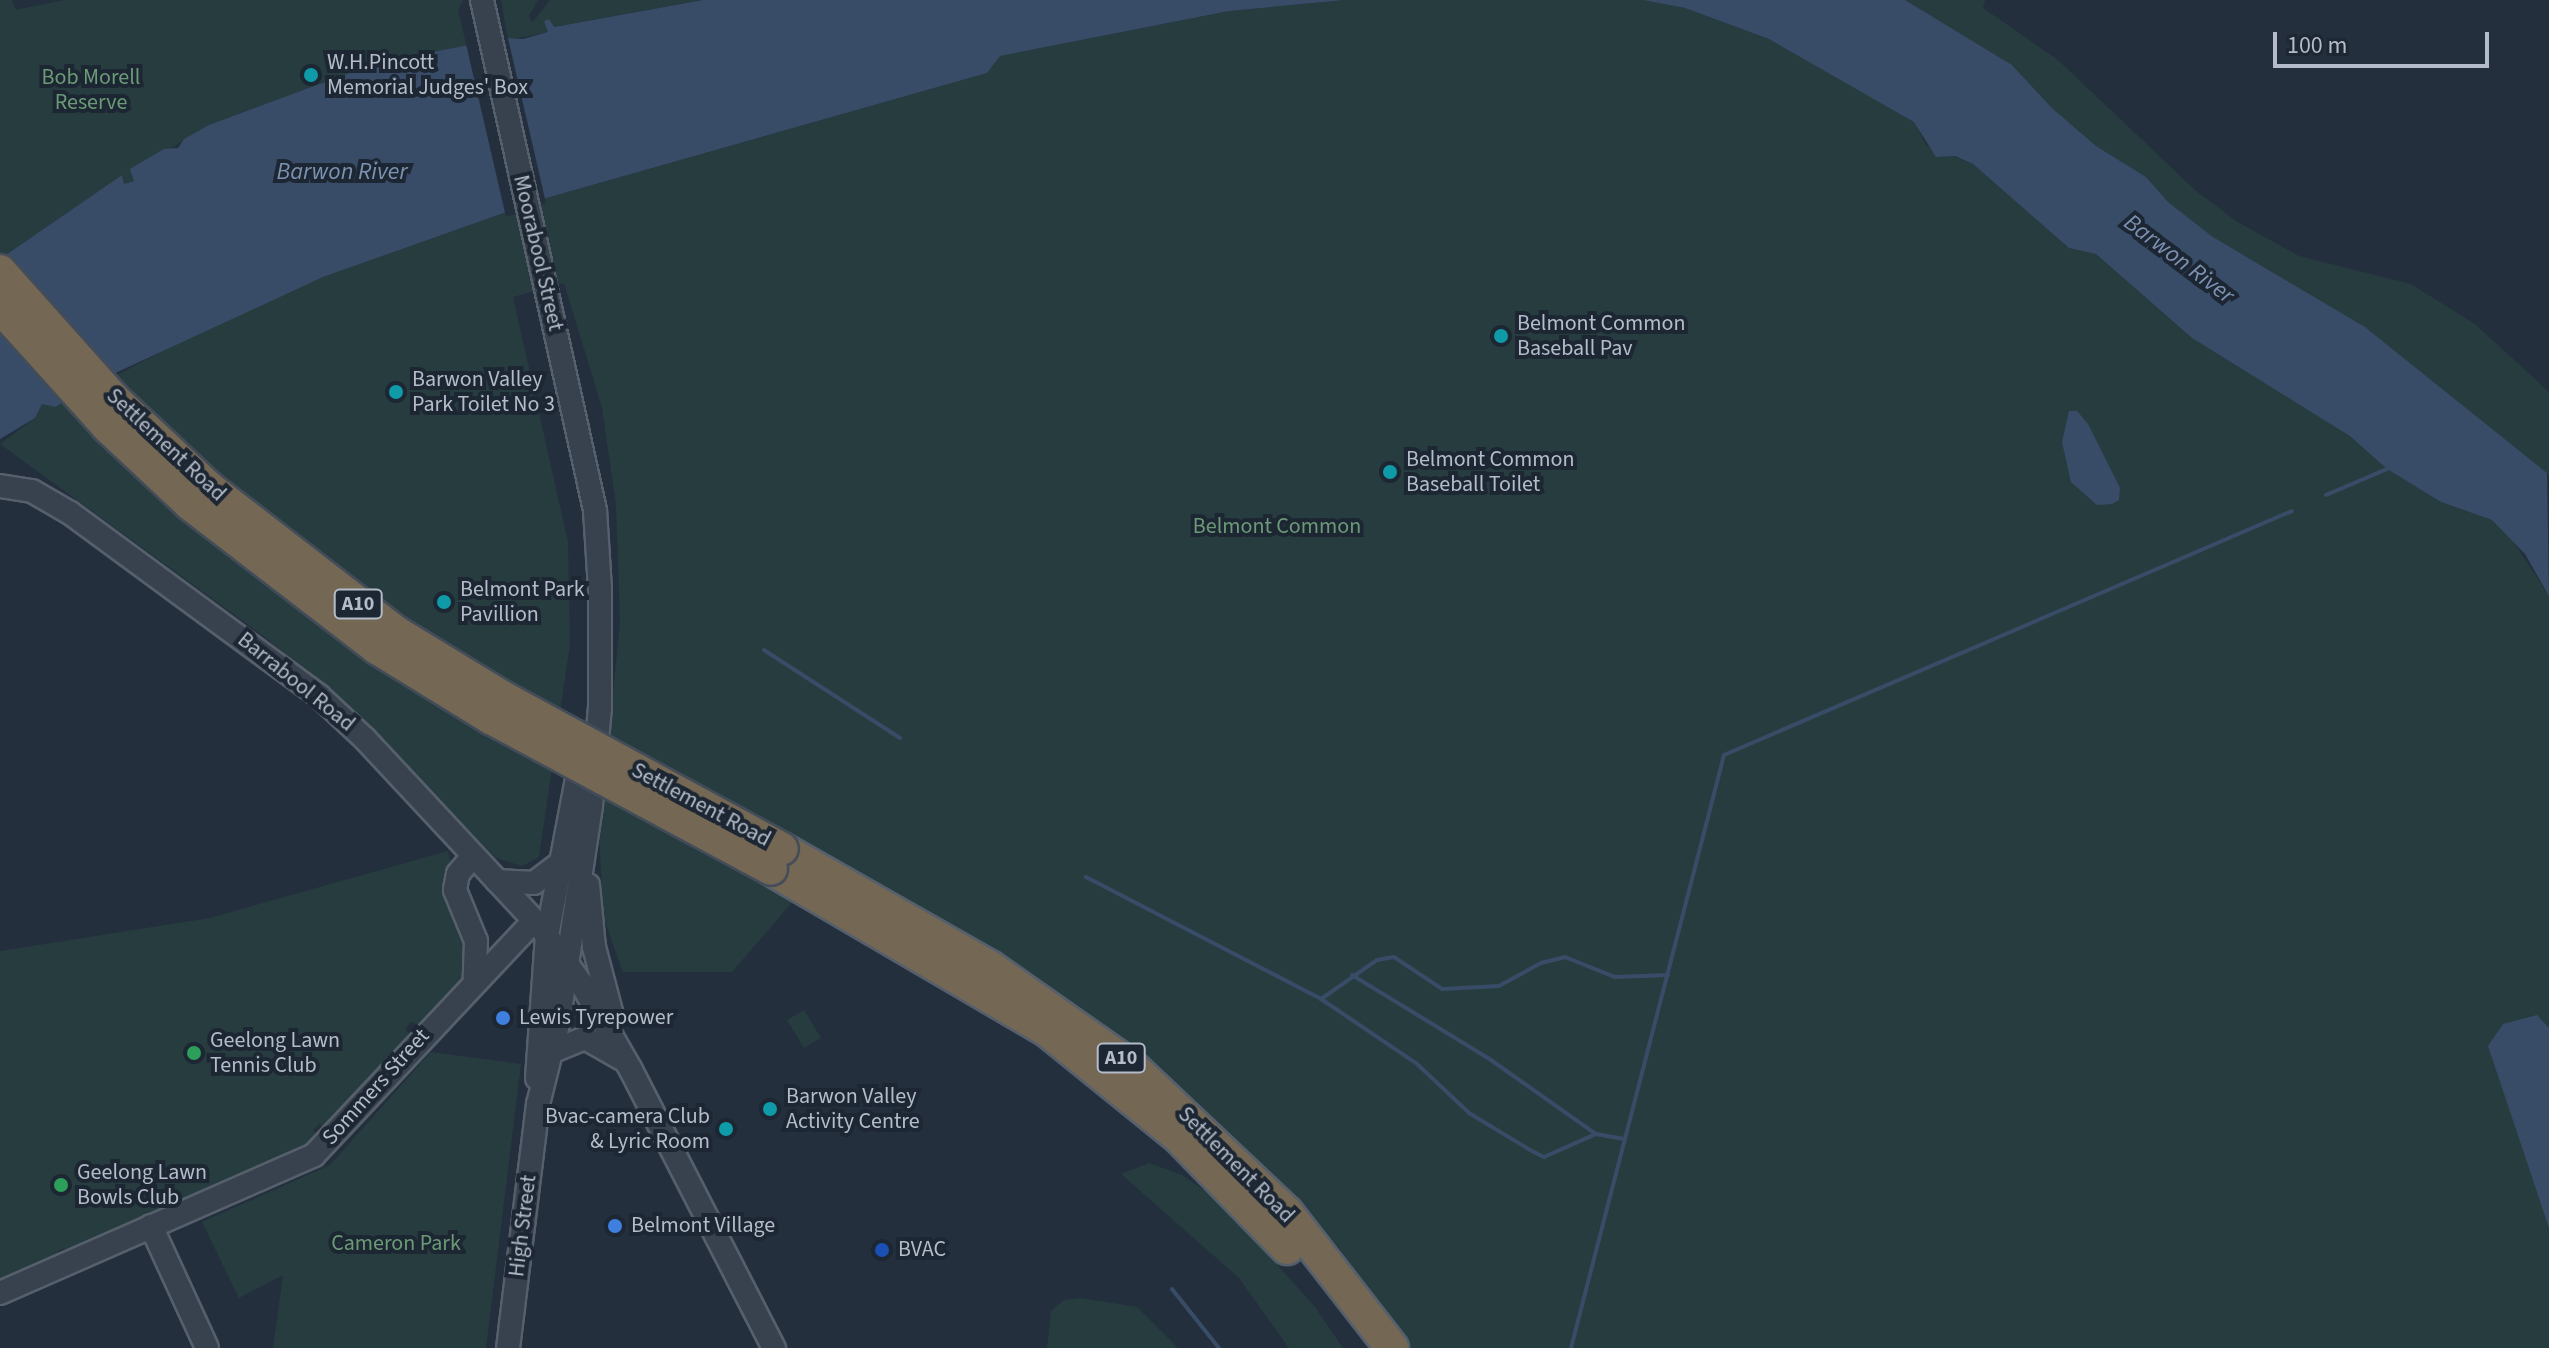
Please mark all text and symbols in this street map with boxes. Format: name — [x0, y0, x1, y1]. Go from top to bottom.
scale bar — [2277, 16, 2493, 66]
text: 100 m — [2287, 28, 2347, 63]
place label: W.H.Pincott Memorial Judges' Box — [327, 49, 528, 100]
park label: Bob Morell Reserve — [42, 64, 140, 116]
marker: W.H.Pincott Memorial Judges' Box — [302, 66, 320, 84]
water label: Barwon River — [277, 158, 407, 186]
street label: Moorabool Street — [507, 172, 569, 334]
water label: Barwon River — [2118, 208, 2240, 310]
place label: Belmont Common Baseball Pav — [1517, 310, 1685, 362]
marker: Belmont Common Baseball Pav — [1492, 327, 1510, 345]
place label: Barwon Valley Park Toilet No 3 — [412, 366, 555, 418]
street label: Settlement Road — [101, 383, 231, 507]
marker: Barwon Valley Park Toilet No 3 — [387, 383, 405, 401]
place label: Belmont Common Baseball Toilet — [1406, 446, 1574, 498]
marker: Belmont Common Baseball Toilet — [1381, 463, 1399, 481]
park label: Belmont Common — [1193, 514, 1361, 540]
place label: Belmont Park Pavillion — [460, 576, 585, 628]
road number: A10 — [332, 588, 384, 620]
marker: Belmont Park Pavillion — [435, 593, 453, 611]
street label: Barrabool Road — [232, 627, 360, 737]
street label: Settlement Road — [627, 757, 775, 853]
place label: Lewis Tyrepower — [519, 1005, 673, 1031]
marker: Lewis Tyrepower — [494, 1009, 512, 1027]
street label: Sommers Street — [317, 1023, 435, 1151]
place label: Geelong Lawn Tennis Club — [210, 1027, 340, 1078]
road number: A10 — [1095, 1042, 1147, 1074]
marker: Geelong Lawn Tennis Club — [185, 1044, 203, 1062]
place label: Barwon Valley Activity Centre — [786, 1083, 920, 1134]
marker: Barwon Valley Activity Centre — [761, 1100, 779, 1118]
street label: Settlement Road — [1172, 1101, 1300, 1229]
place label: Bvac-camera Club & Lyric Room — [545, 1103, 710, 1154]
marker: Bvac-camera Club & Lyric Room — [717, 1120, 735, 1138]
place label: Geelong Lawn Bowls Club — [77, 1159, 207, 1210]
street label: High Street — [504, 1174, 542, 1278]
marker: Geelong Lawn Bowls Club — [52, 1176, 70, 1194]
place label: Belmont Village — [631, 1213, 775, 1239]
marker: Belmont Village — [606, 1217, 624, 1235]
park label: Cameron Park — [331, 1231, 461, 1257]
place label: BVAC — [898, 1237, 946, 1263]
marker: BVAC — [873, 1241, 891, 1259]

